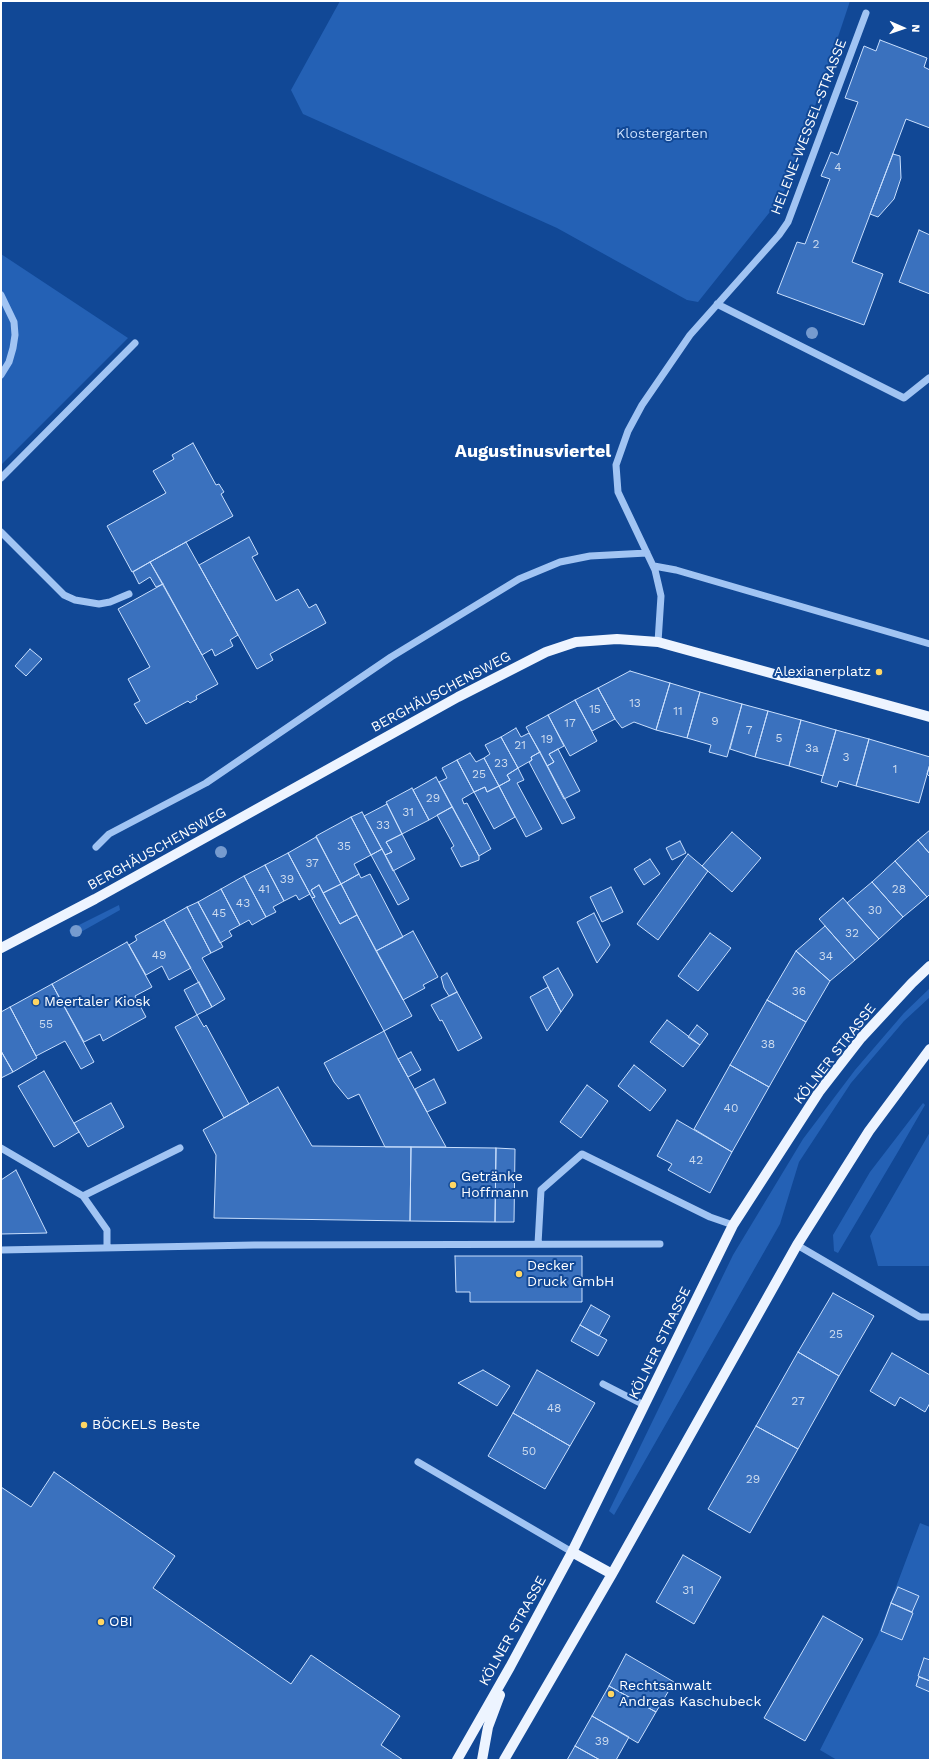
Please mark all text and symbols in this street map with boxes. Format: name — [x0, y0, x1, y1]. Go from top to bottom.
north arrow — [883, 8, 923, 48]
text: N — [909, 24, 922, 33]
street label: HELENE-WESSEL-STRASSE — [768, 37, 850, 217]
park label: Klostergarten — [616, 126, 708, 142]
house number: 4 — [834, 160, 842, 174]
house number: 2 — [813, 237, 819, 251]
district label: Augustinusviertel — [455, 441, 611, 463]
street label: BERGHÄUSCHENSWEG — [368, 648, 514, 736]
place label: Alexianerplatz — [774, 664, 871, 680]
marker: Alexianerplatz — [874, 667, 884, 677]
house number: 13 — [629, 696, 641, 710]
house number: 15 — [589, 702, 601, 716]
house number: 11 — [673, 704, 683, 718]
house number: 9 — [711, 714, 719, 728]
house number: 17 — [564, 716, 576, 730]
house number: 7 — [746, 723, 752, 737]
house number: 5 — [776, 731, 782, 745]
house number: 19 — [541, 732, 553, 746]
house number: 21 — [514, 738, 526, 752]
house number: 3a — [805, 741, 819, 755]
house number: 3 — [843, 750, 849, 764]
house number: 23 — [494, 756, 508, 770]
house number: 1 — [893, 762, 897, 776]
house number: 25 — [472, 767, 486, 781]
house number: 29 — [426, 791, 440, 805]
street label: BERGHÄUSCHENSWEG — [85, 804, 229, 894]
house number: 31 — [402, 805, 414, 819]
house number: 33 — [376, 818, 390, 832]
house number: 35 — [337, 839, 351, 853]
house number: 37 — [305, 856, 319, 870]
house number: 39 — [280, 872, 294, 886]
house number: 41 — [258, 882, 270, 896]
house number: 28 — [892, 882, 906, 896]
house number: 43 — [236, 896, 250, 910]
house number: 30 — [868, 903, 882, 917]
house number: 45 — [212, 906, 226, 920]
house number: 32 — [845, 926, 859, 940]
house number: 49 — [152, 948, 166, 962]
house number: 34 — [819, 949, 833, 963]
house number: 36 — [792, 984, 806, 998]
place label: Meertaler Kiosk — [44, 994, 151, 1010]
marker: Meertaler Kiosk — [31, 997, 41, 1007]
street label: KÖLNER STRASSE — [790, 1000, 880, 1108]
house number: 55 — [39, 1017, 53, 1031]
house number: 38 — [761, 1037, 775, 1051]
house number: 40 — [724, 1101, 738, 1115]
house number: 42 — [689, 1153, 703, 1167]
place label: Getränke Hoffmann — [461, 1169, 529, 1202]
marker: Getränke Hoffmann — [448, 1180, 458, 1190]
place label: Decker Druck GmbH — [527, 1258, 614, 1290]
marker: Decker Druck GmbH — [514, 1269, 524, 1279]
street label: KÖLNER STRASSE — [625, 1284, 695, 1402]
house number: 25 — [829, 1327, 843, 1341]
house number: 27 — [791, 1394, 805, 1408]
house number: 48 — [547, 1401, 561, 1415]
place label: BÖCKELS Beste — [92, 1417, 200, 1433]
marker: BÖCKELS Beste — [79, 1420, 89, 1430]
house number: 50 — [522, 1444, 536, 1458]
house number: 29 — [746, 1472, 760, 1486]
street label: KÖLNER STRASSE — [476, 1573, 550, 1689]
house number: 31 — [682, 1583, 694, 1597]
place label: OBI — [109, 1614, 133, 1630]
marker: OBI — [96, 1617, 106, 1627]
place label: Rechtsanwalt Andreas Kaschubeck — [619, 1678, 761, 1710]
marker: Rechtsanwalt Andreas Kaschubeck — [606, 1689, 616, 1699]
house number: 39 — [595, 1734, 609, 1748]

